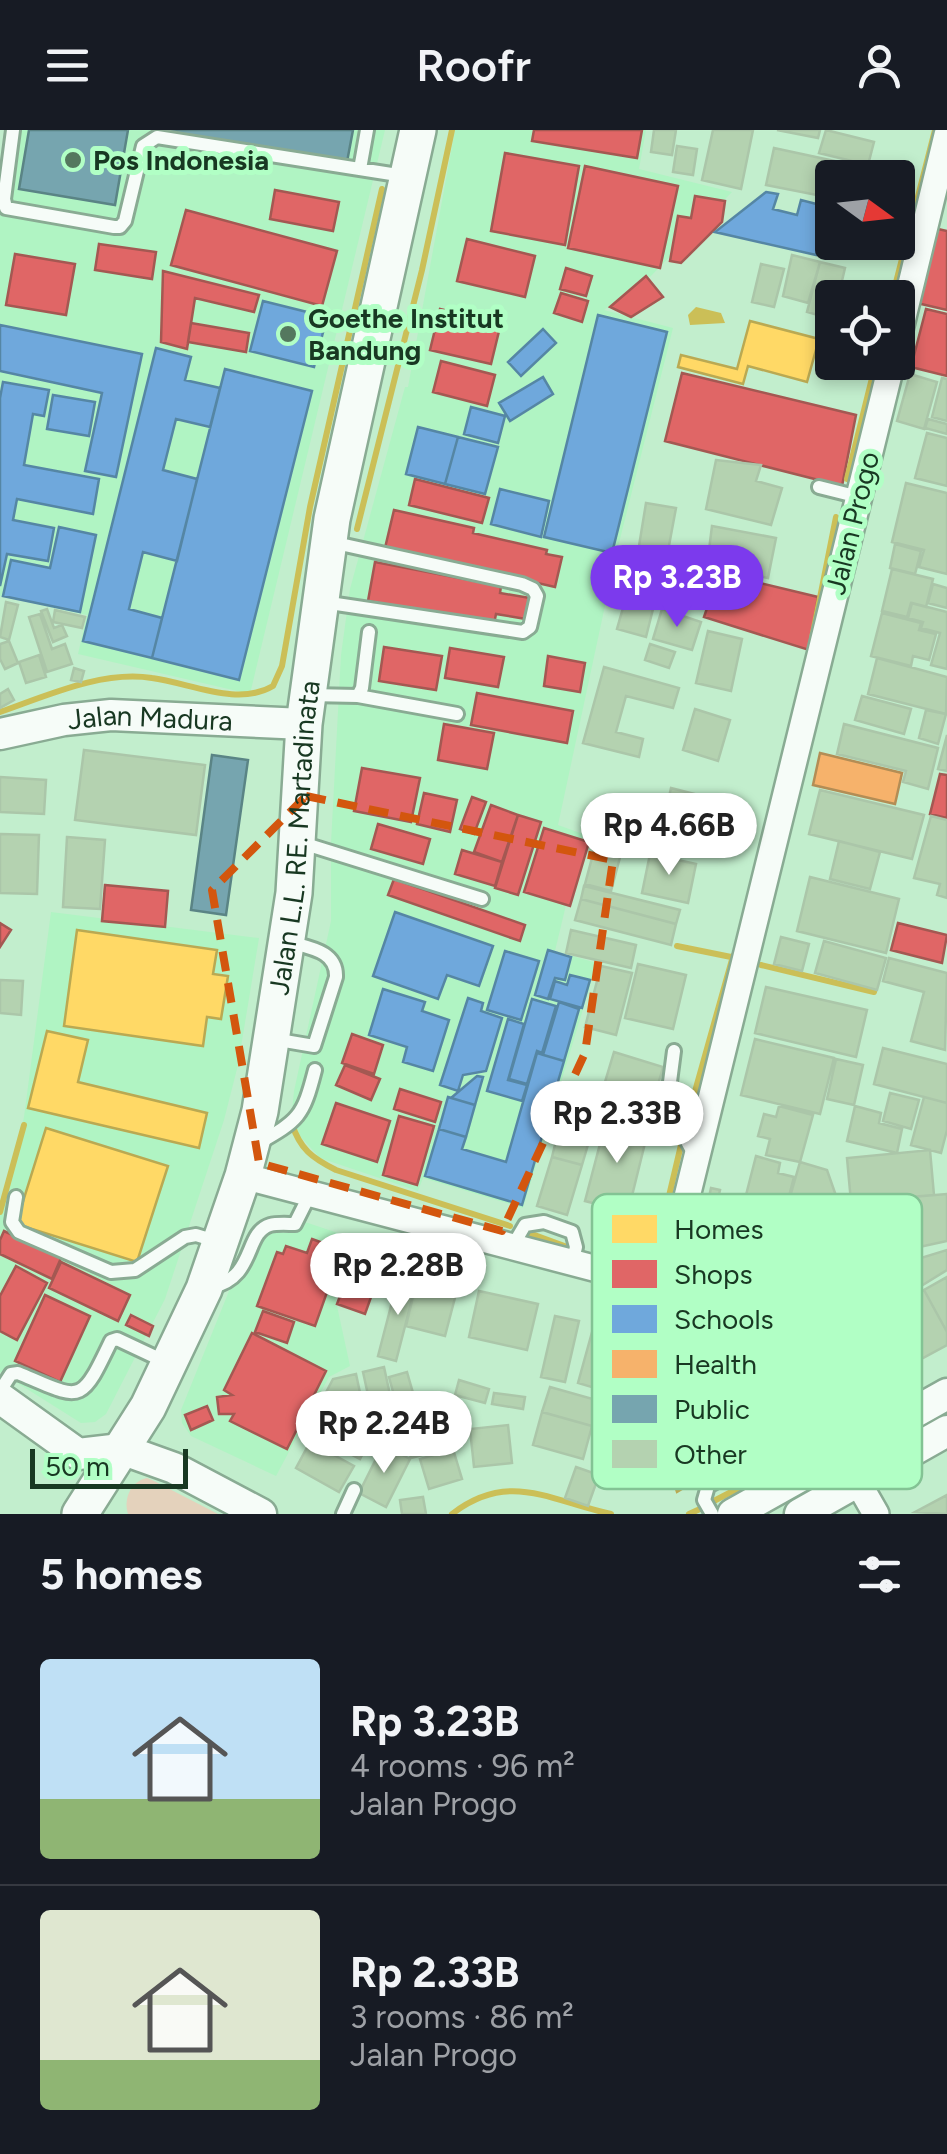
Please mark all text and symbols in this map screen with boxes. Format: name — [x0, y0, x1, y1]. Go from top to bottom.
icon: menu — [40, 38, 95, 93]
text: Roofr — [416, 38, 531, 92]
icon: person — [852, 38, 907, 93]
place label: Pos Indonesia — [93, 143, 269, 177]
marker: Pos Indonesia — [62, 149, 84, 171]
north arrow — [815, 160, 915, 260]
map controls — [815, 160, 915, 380]
button: locate — [815, 280, 915, 380]
place label: Goethe Institut Bandung — [308, 301, 504, 367]
marker: Goethe Institut Bandung — [277, 323, 299, 345]
street label: Jalan Progo — [818, 448, 886, 598]
pin: Rp 3.23B — [574, 545, 780, 630]
text: Rp 3.23B — [612, 558, 742, 596]
street label: Jalan L.L. RE. Martadinata — [261, 678, 327, 997]
street label: Jalan Madura — [66, 697, 234, 738]
pin: Rp 4.66B — [566, 793, 772, 878]
text: Rp 4.66B — [603, 806, 735, 844]
pin: Rp 2.33B — [514, 1081, 720, 1166]
text: Rp 2.33B — [552, 1094, 682, 1132]
legend — [592, 1194, 922, 1489]
text: Homes — [674, 1212, 763, 1246]
pin: Rp 2.28B — [295, 1233, 501, 1318]
text: Rp 2.28B — [332, 1246, 464, 1284]
text: Shops — [674, 1257, 753, 1291]
text: Schools — [674, 1302, 774, 1336]
text: Health — [674, 1347, 757, 1381]
pin: Rp 2.24B — [281, 1391, 487, 1476]
text: Public — [674, 1392, 750, 1426]
text: Rp 2.24B — [318, 1404, 450, 1442]
text: Other — [674, 1437, 747, 1471]
scale bar — [30, 1444, 188, 1488]
text: 50 m — [45, 1449, 110, 1483]
icon: filters — [852, 1547, 907, 1602]
text: 5 homes — [40, 1549, 202, 1600]
text: Rp 3.23B — [350, 1696, 519, 1747]
icon: home — [120, 1699, 240, 1819]
text: 4 rooms · 96 m² — [350, 1747, 575, 1785]
text: Jalan Progo — [350, 1785, 517, 1823]
text: Rp 2.33B — [350, 1947, 519, 1998]
icon: home — [120, 1950, 240, 2070]
text: 3 rooms · 86 m² — [350, 1998, 574, 2036]
text: Jalan Progo — [350, 2036, 517, 2074]

